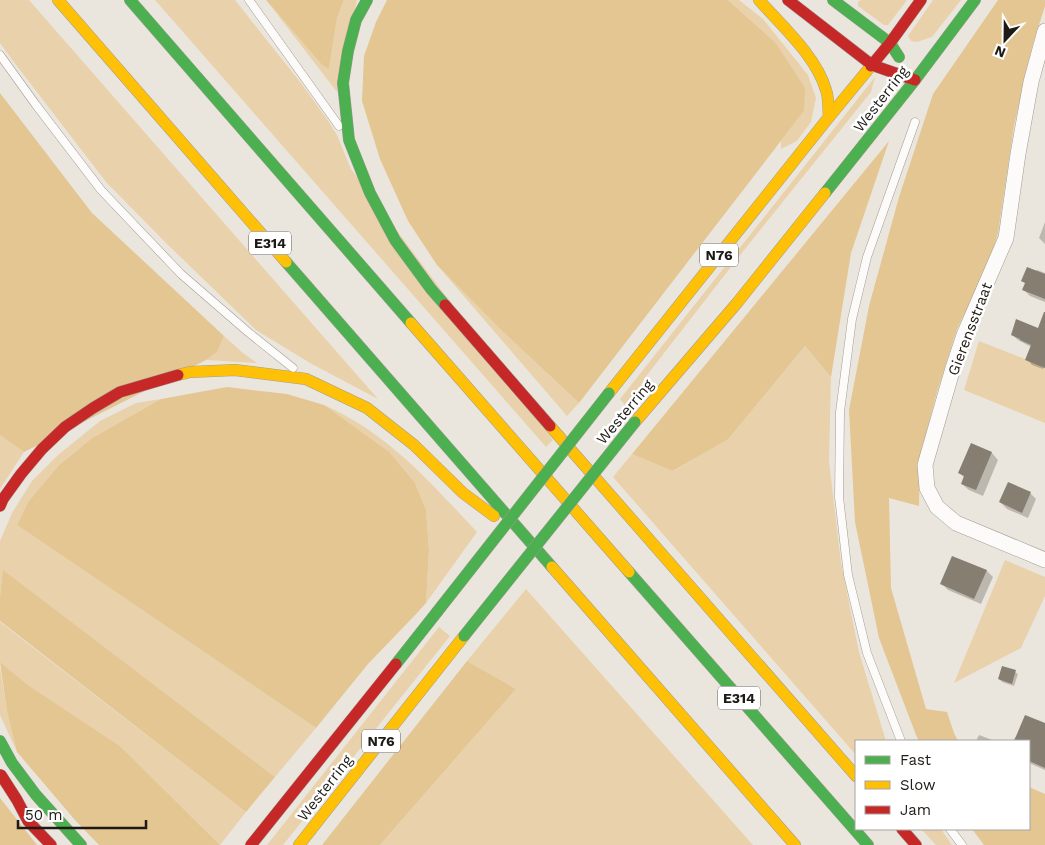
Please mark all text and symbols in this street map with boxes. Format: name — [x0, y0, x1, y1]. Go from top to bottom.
north arrow — [980, 15, 1030, 65]
text: N — [992, 43, 1008, 61]
street label: Westerring — [850, 62, 912, 136]
road number: E314 — [249, 232, 291, 254]
road number: N76 — [700, 244, 738, 266]
street label: Gierensstraat — [944, 279, 996, 378]
street label: Westerring — [593, 376, 657, 448]
road number: E314 — [718, 686, 760, 710]
road number: N76 — [362, 729, 400, 752]
legend — [855, 740, 1030, 830]
street label: Westerring — [294, 751, 356, 825]
text: Fast — [900, 751, 932, 769]
text: Slow — [900, 776, 936, 794]
scale bar — [18, 798, 145, 830]
text: Jam — [900, 801, 931, 819]
text: 50 m — [25, 806, 62, 824]

